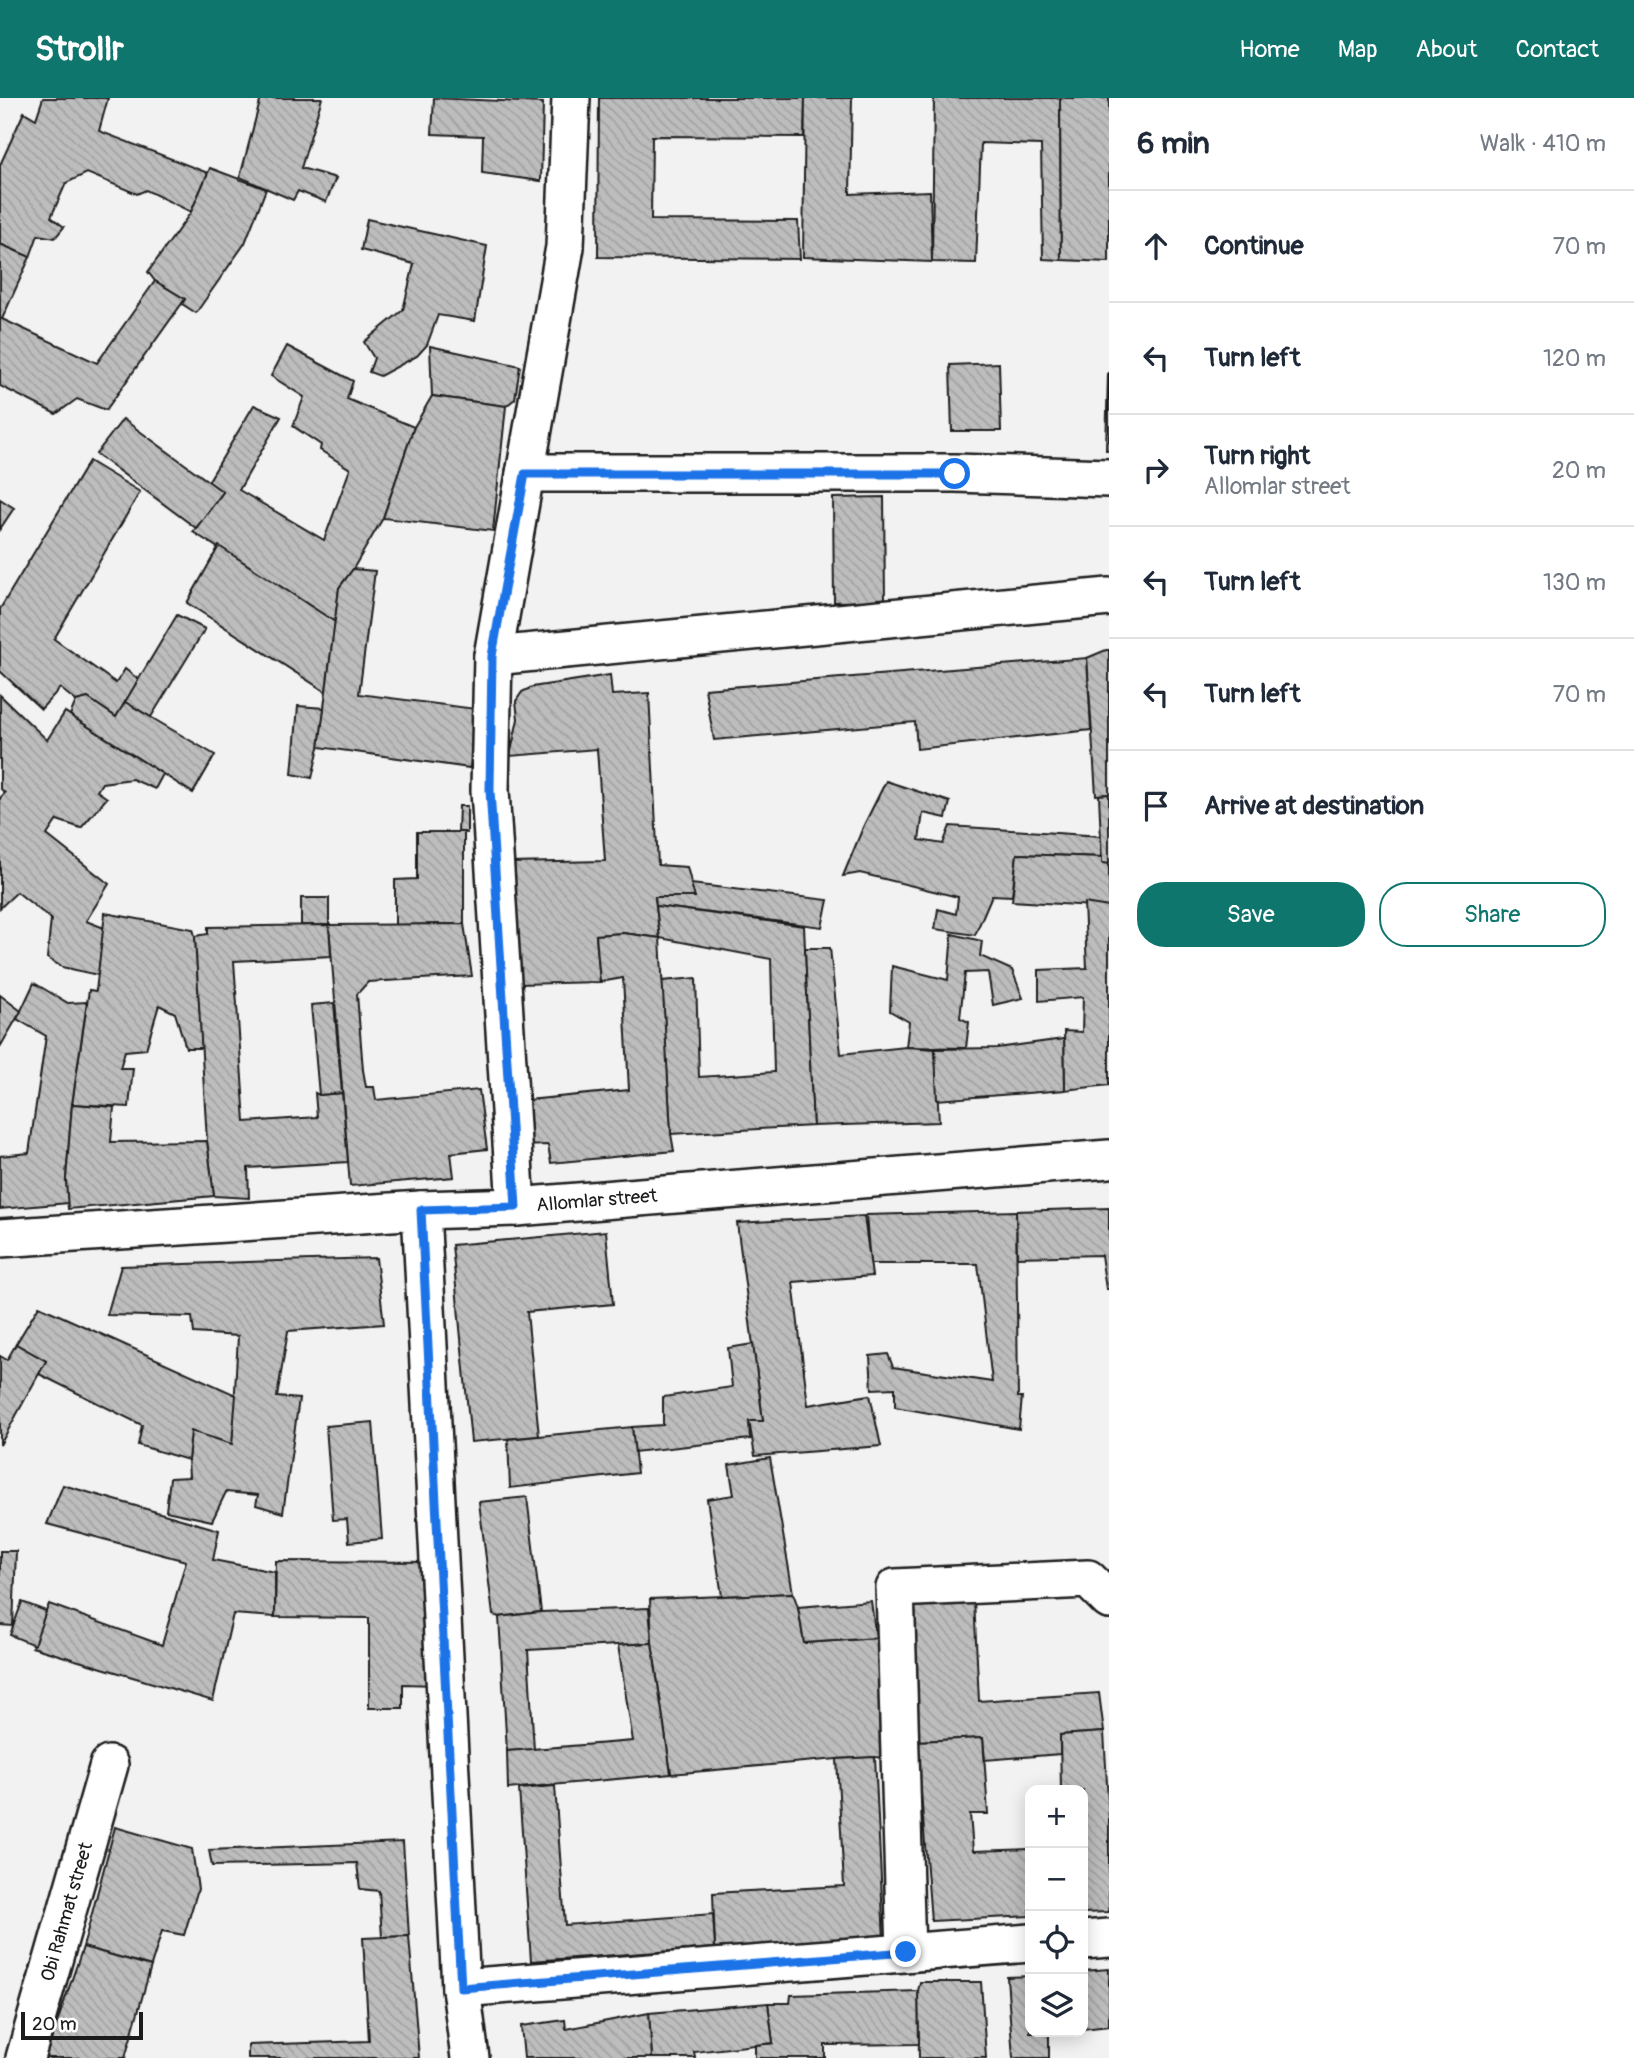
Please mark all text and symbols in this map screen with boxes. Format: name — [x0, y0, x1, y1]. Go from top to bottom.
text: Strollr — [35, 29, 124, 70]
text: Home — [1239, 35, 1300, 64]
text: Map — [1338, 35, 1378, 64]
text: About — [1416, 35, 1478, 64]
text: Contact — [1516, 35, 1599, 64]
text: 6 min — [1137, 125, 1210, 162]
text: Walk · 410 m — [1480, 129, 1606, 158]
icon: ahead — [1137, 227, 1175, 265]
text: Continue — [1204, 230, 1304, 262]
text: 70 m — [1553, 232, 1606, 261]
icon: left — [1137, 339, 1175, 377]
text: Turn left — [1204, 342, 1300, 374]
text: 120 m — [1543, 344, 1606, 373]
text: Turn right — [1204, 440, 1310, 472]
icon: right — [1137, 451, 1175, 489]
text: 20 m — [1552, 456, 1606, 485]
route start — [939, 458, 970, 489]
text: Allomlar street — [1204, 472, 1351, 501]
icon: left — [1137, 563, 1175, 601]
text: Turn left — [1204, 566, 1300, 598]
text: 130 m — [1543, 568, 1606, 597]
icon: left — [1137, 675, 1175, 713]
text: Turn left — [1204, 678, 1300, 710]
text: 70 m — [1553, 680, 1606, 709]
icon: arrive — [1137, 787, 1175, 825]
text: Arrive at destination — [1204, 790, 1424, 822]
button: Save — [1137, 882, 1365, 947]
button: Share — [1379, 882, 1606, 947]
street label: Allomlar street — [535, 1184, 658, 1217]
map controls — [1025, 1785, 1088, 2037]
button: + — [1025, 1785, 1088, 1848]
street label: Obi Rahmat street — [36, 1839, 98, 1984]
button: − — [1025, 1848, 1088, 1911]
button: locate — [1025, 1911, 1088, 1974]
route end — [890, 1936, 921, 1967]
button: layers — [1025, 1974, 1088, 2037]
scale bar — [21, 2009, 144, 2041]
text: 20 m — [32, 2012, 77, 2036]

